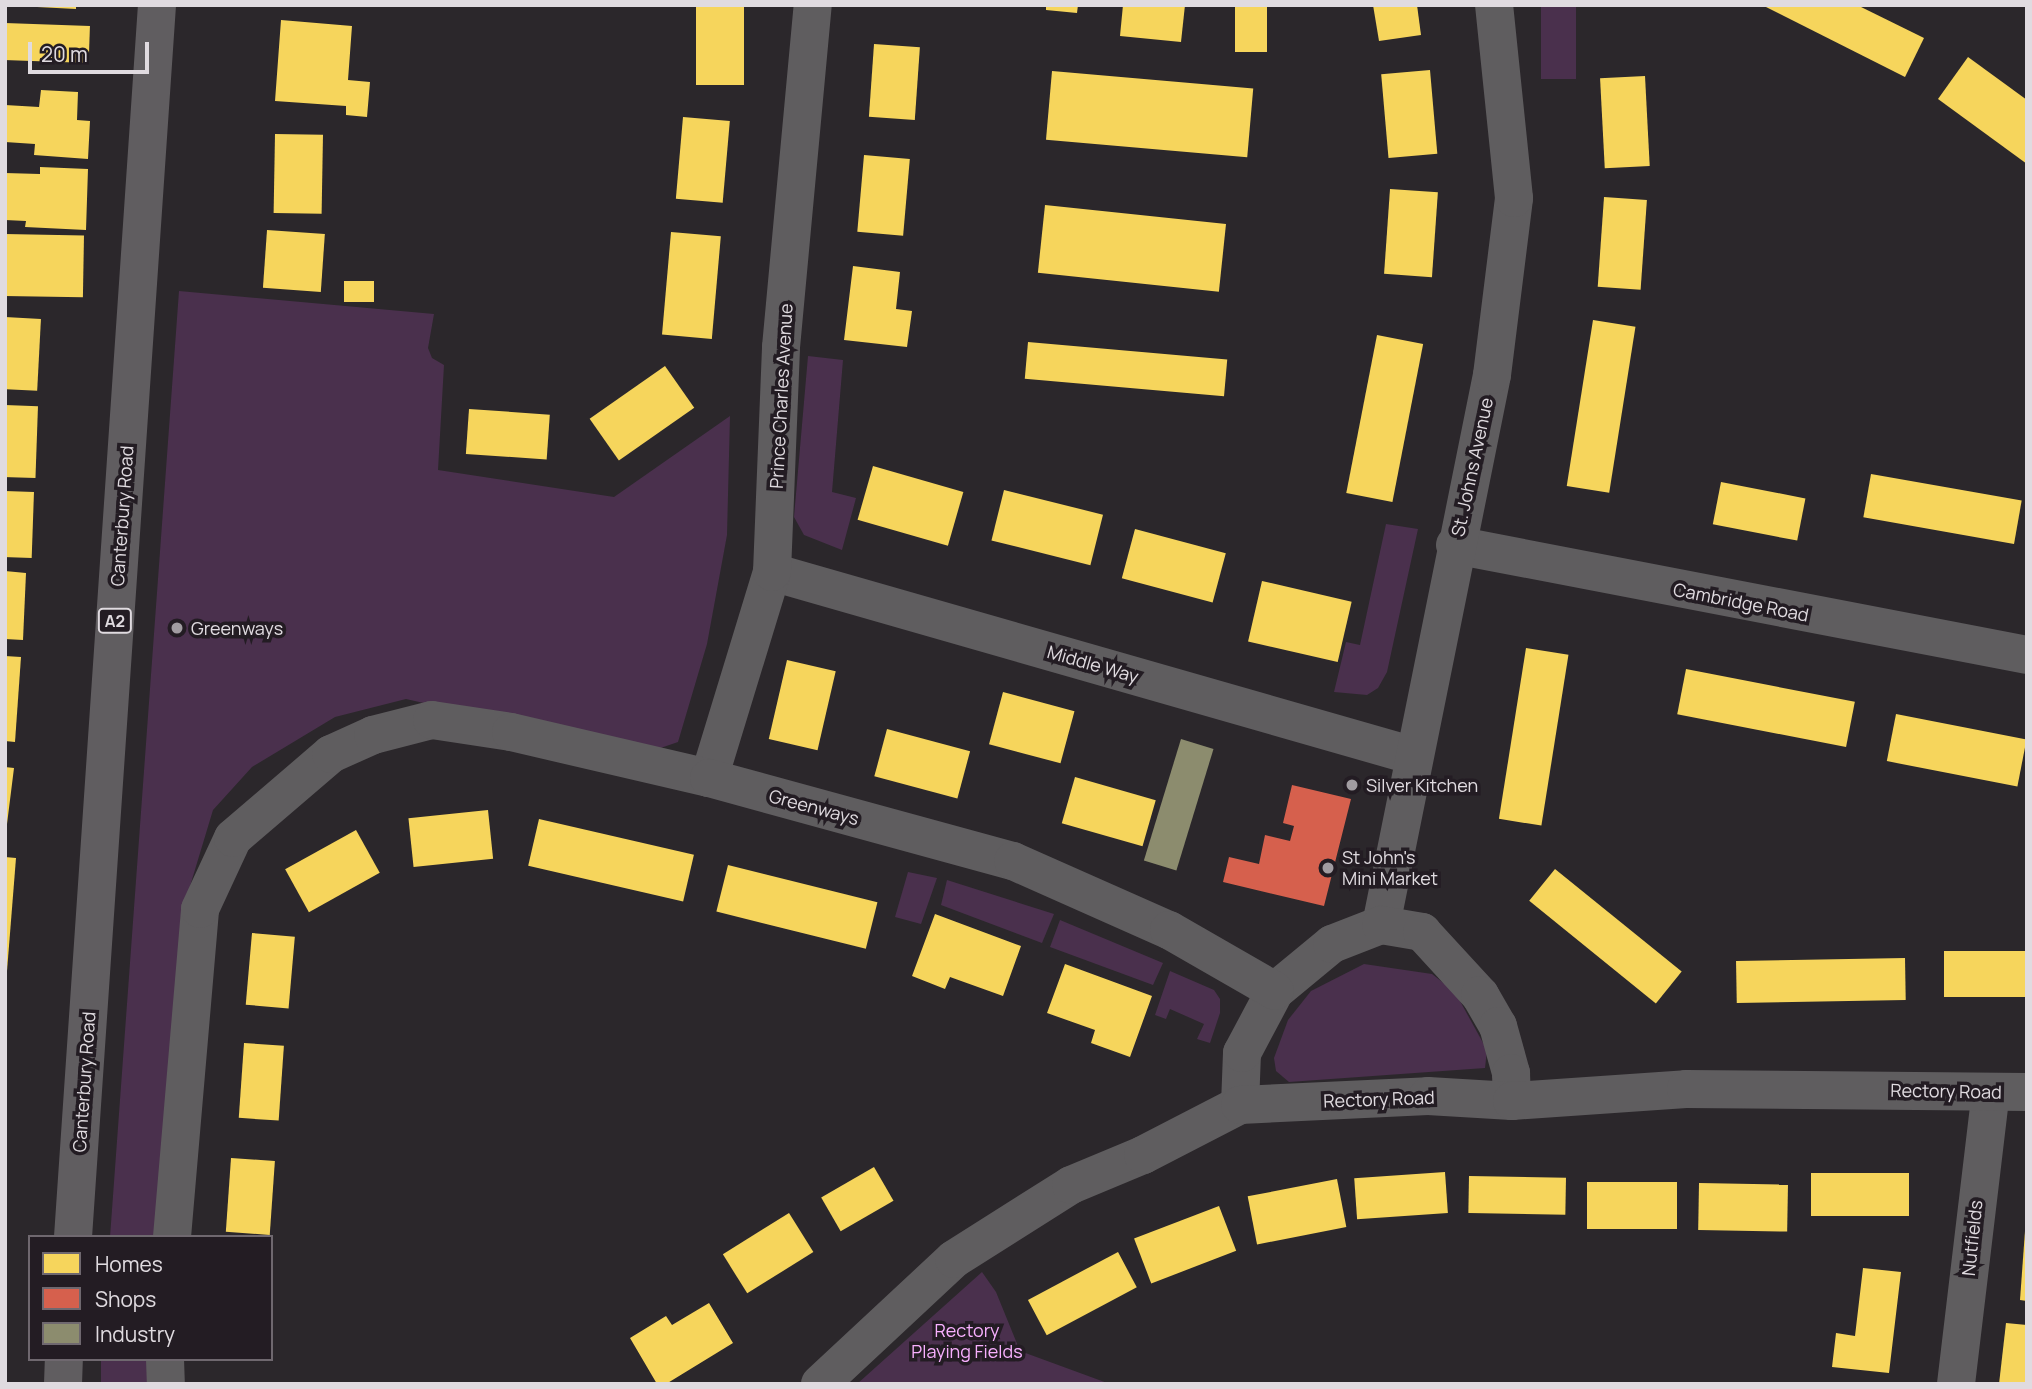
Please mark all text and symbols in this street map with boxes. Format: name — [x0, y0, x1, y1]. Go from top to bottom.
scale bar — [32, 28, 152, 72]
text: 20 m — [41, 40, 88, 68]
street label: Prince Charles Avenue — [765, 303, 797, 489]
street label: St. Johns Avenue — [1447, 396, 1497, 538]
street label: Canterbury Road — [106, 445, 138, 587]
street label: Cambridge Road — [1671, 578, 1811, 626]
road number: A2 — [97, 608, 132, 634]
place label: Greenways — [191, 617, 283, 639]
marker: Greenways — [169, 620, 185, 636]
street label: Middle Way — [1045, 641, 1141, 687]
place label: Silver Kitchen — [1366, 774, 1478, 796]
marker: Silver Kitchen — [1344, 777, 1360, 793]
street label: Greenways — [767, 785, 861, 829]
place label: St John's Mini Market — [1342, 847, 1438, 890]
marker: St John's Mini Market — [1320, 860, 1336, 876]
street label: Canterbury Road — [68, 1011, 100, 1153]
street label: Rectory Road — [1890, 1079, 2002, 1103]
street label: Rectory Road — [1323, 1086, 1435, 1112]
street label: Nutfields — [1957, 1199, 1987, 1277]
legend — [28, 1235, 273, 1361]
text: Homes — [95, 1250, 163, 1278]
text: Shops — [95, 1285, 156, 1313]
text: Industry — [95, 1320, 175, 1348]
park label: Rectory Playing Fields — [911, 1320, 1023, 1362]

